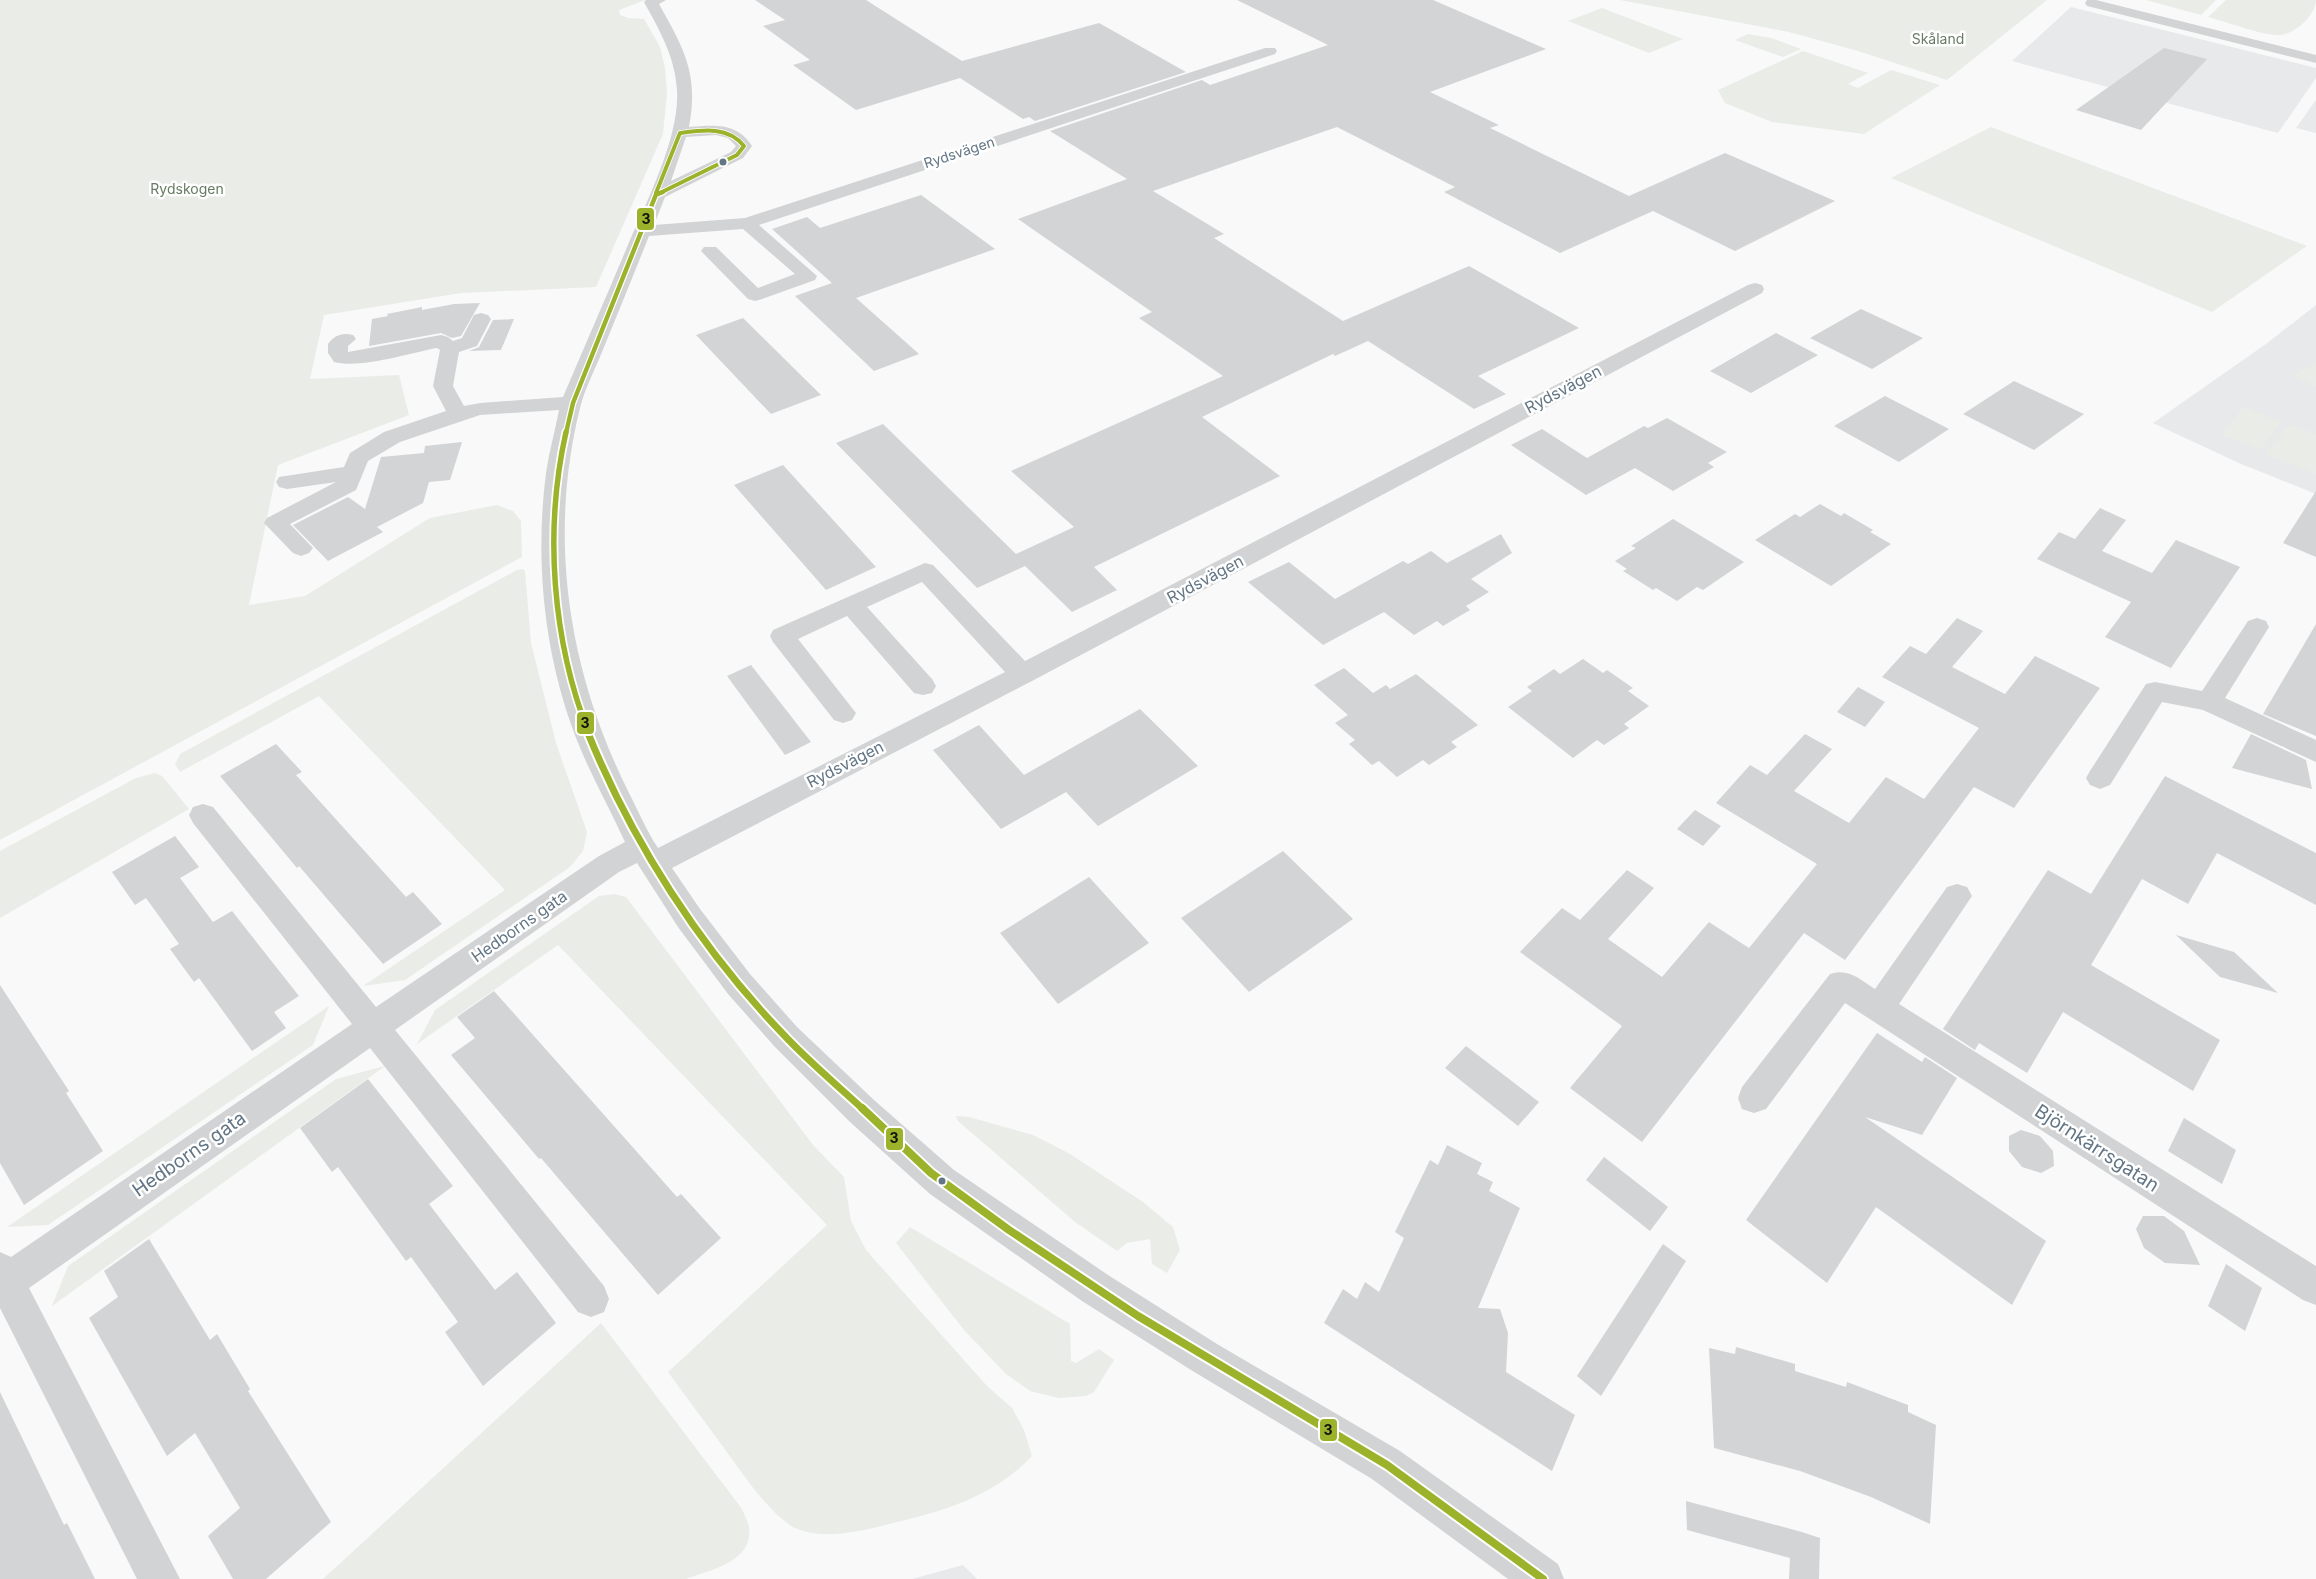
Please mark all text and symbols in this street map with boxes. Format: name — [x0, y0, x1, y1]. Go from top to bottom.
park label: Skåland — [1912, 30, 1964, 47]
street label: Rydsvägen — [922, 133, 996, 171]
unlabelled marker — [718, 157, 728, 167]
park label: Rydskogen — [150, 180, 224, 197]
line badge: 3 — [636, 207, 655, 231]
text: 3 — [641, 210, 651, 227]
street label: Rydsvägen — [1521, 361, 1605, 417]
street label: Rydsvägen — [1163, 551, 1247, 607]
line badge: 3 — [576, 711, 595, 735]
text: 3 — [580, 714, 590, 731]
street label: Rydsvägen — [803, 736, 887, 792]
street label: Hedborns gata — [467, 886, 571, 966]
street label: Björnkärrsgatan — [2031, 1099, 2163, 1197]
street label: Hedborns gata — [128, 1106, 250, 1202]
line badge: 3 — [885, 1127, 904, 1151]
text: 3 — [889, 1129, 899, 1146]
unlabelled marker — [937, 1176, 947, 1186]
line badge: 3 — [1319, 1418, 1338, 1442]
text: 3 — [1323, 1421, 1333, 1438]

